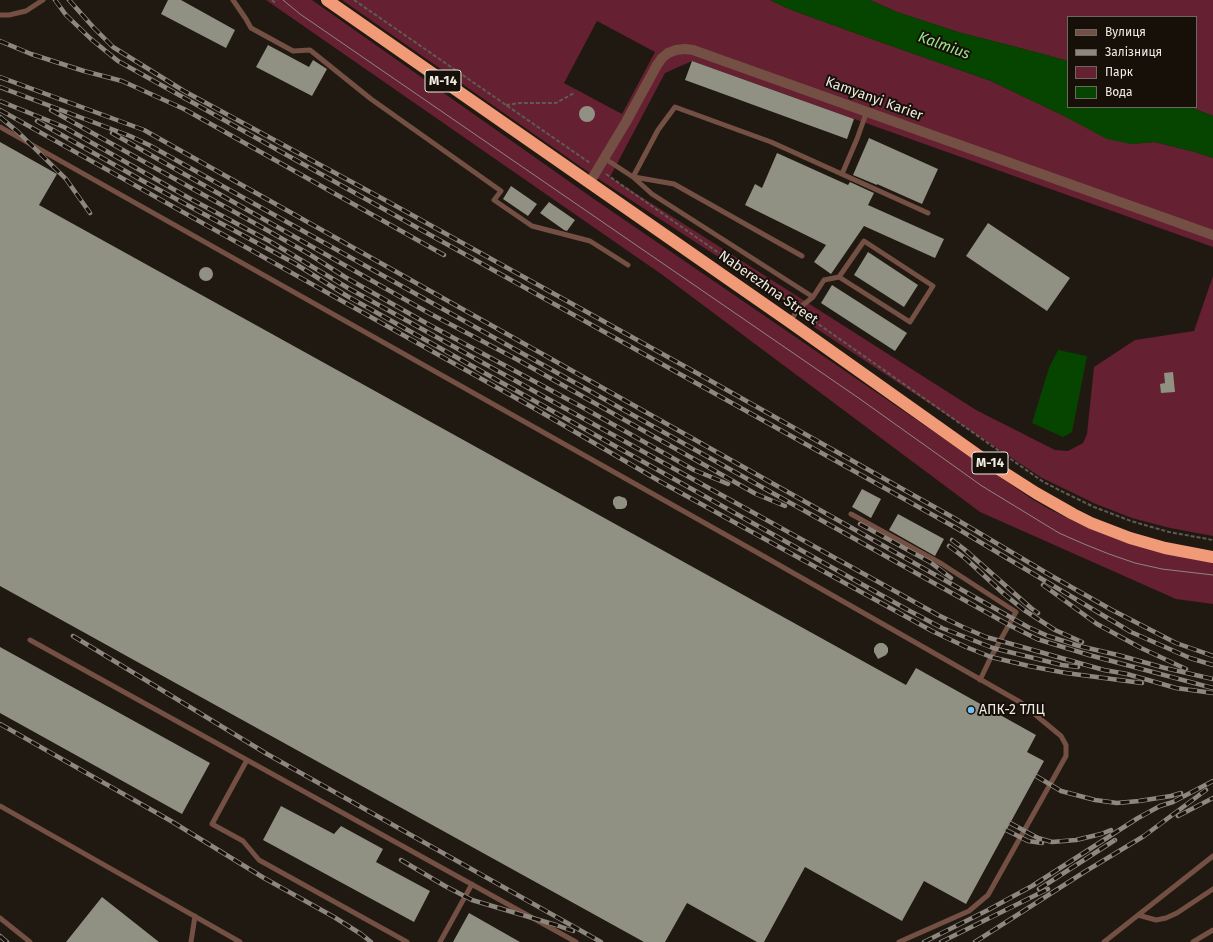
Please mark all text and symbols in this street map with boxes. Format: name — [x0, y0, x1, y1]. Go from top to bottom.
legend — [1067, 16, 1197, 108]
text: Вулиця — [1105, 25, 1146, 39]
water label: Kalmius — [916, 28, 972, 64]
text: Залізниця — [1105, 45, 1162, 59]
text: Парк — [1105, 65, 1133, 79]
road number: М-14 — [425, 70, 461, 92]
street label: Kamyanyi Karier — [823, 74, 925, 124]
text: Вода — [1105, 85, 1132, 99]
street label: Naberezhna Street — [715, 247, 821, 329]
road number: М-14 — [972, 452, 1008, 474]
place label: АПК-2 ТЛЦ — [979, 702, 1045, 718]
marker: АПК-2 ТЛЦ — [966, 705, 976, 715]

